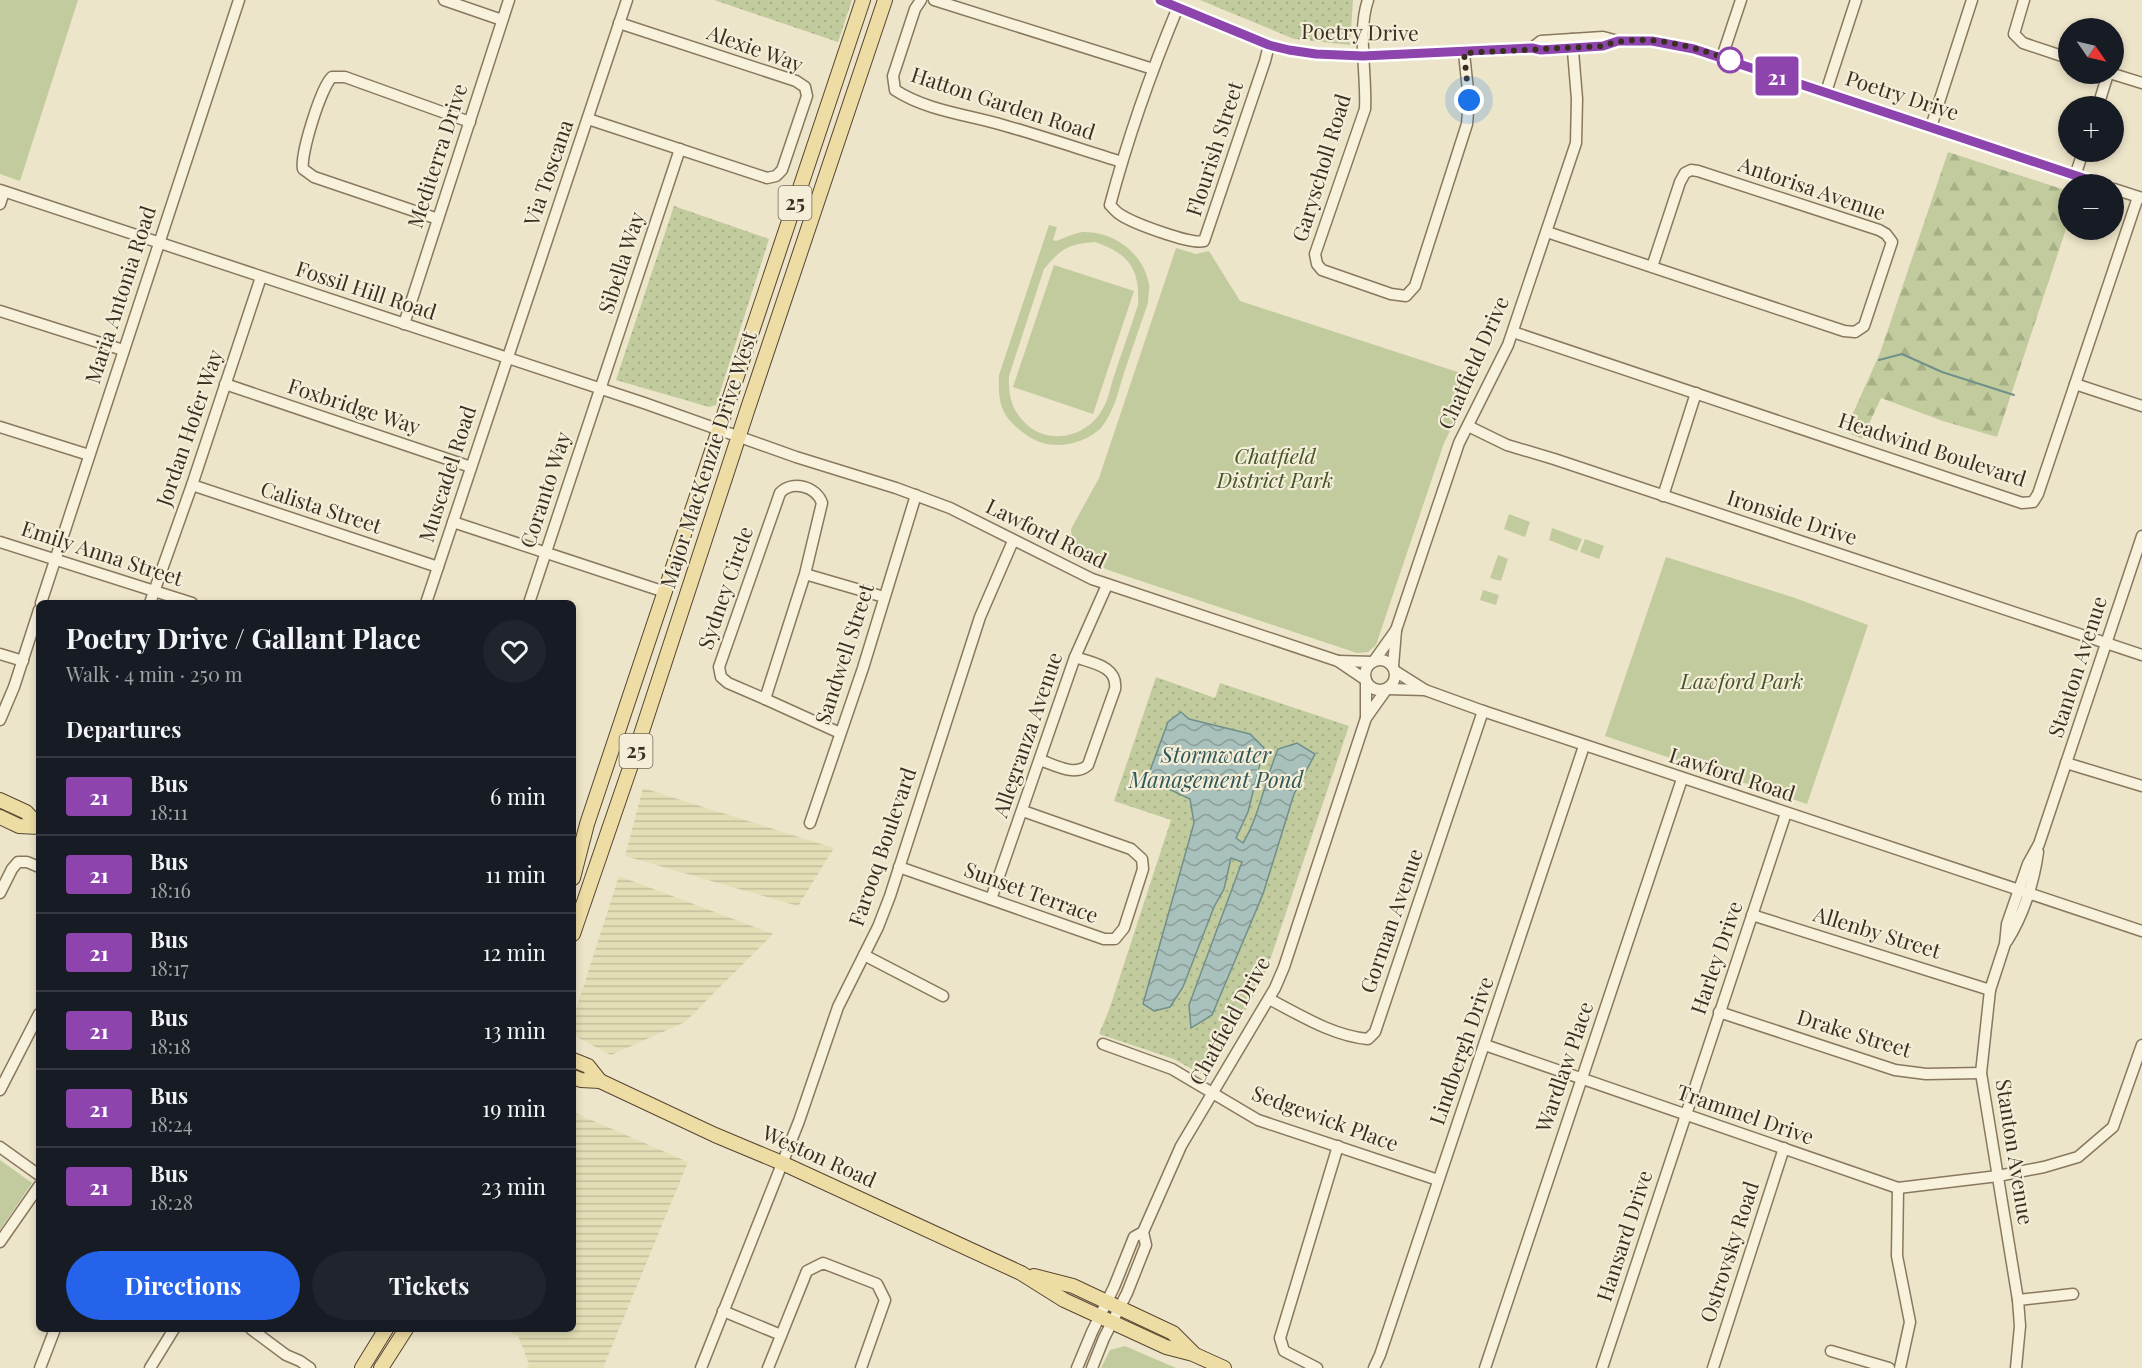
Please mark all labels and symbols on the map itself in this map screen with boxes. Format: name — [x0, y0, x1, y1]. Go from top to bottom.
street label: Alexie Way — [703, 16, 808, 78]
street label: Poetry Drive — [1301, 16, 1419, 46]
north arrow — [2058, 18, 2124, 84]
unlabelled marker — [1717, 47, 1743, 73]
line badge: 21 — [1750, 56, 1804, 96]
street label: Hatton Garden Road — [908, 59, 1099, 145]
street label: Poetry Drive — [1842, 63, 1963, 126]
street label: Flourish Street — [1178, 77, 1248, 219]
street label: Mediterra Drive — [400, 80, 473, 231]
your location — [1454, 85, 1484, 115]
street label: Garyscholl Road — [1284, 90, 1356, 245]
street label: Via Toscana — [516, 115, 578, 230]
street label: Antorisa Avenue — [1735, 149, 1890, 225]
road number: 25 — [778, 186, 812, 220]
street label: Maria Antonia Road — [77, 202, 161, 387]
street label: Sibella Way — [590, 207, 650, 317]
street label: Fossil Hill Road — [293, 253, 440, 325]
street label: Chatfield Drive — [1430, 291, 1514, 433]
street label: Major MacKenzie Drive West — [652, 327, 762, 591]
street label: Jordan Hofer Way — [148, 345, 228, 510]
street label: Foxbridge Way — [285, 370, 425, 440]
street label: Muscadel Road — [411, 401, 481, 545]
street label: Headwind Boulevard — [1835, 405, 2030, 492]
street label: Coranto Way — [512, 427, 576, 551]
park label: Chatfield District Park — [1216, 441, 1333, 493]
street label: Calista Street — [258, 473, 386, 539]
street label: Ironside Drive — [1724, 482, 1861, 550]
street label: Lawford Road — [982, 491, 1112, 573]
street label: Emily Anna Street — [18, 513, 187, 592]
street label: Sydney Circle — [690, 522, 758, 653]
street label: Sandwell Street — [807, 579, 879, 728]
street label: Stanton Avenue — [2040, 592, 2112, 741]
street label: Allegranza Avenue — [984, 648, 1068, 822]
park label: Lawford Park — [1680, 666, 1804, 694]
road number: 25 — [620, 734, 652, 768]
water label: Stormwater Management Pond — [1128, 739, 1304, 794]
street label: Lawford Road — [1666, 740, 1799, 807]
street label: Farooq Boulevard — [841, 763, 921, 929]
street label: Gorman Avenue — [1352, 844, 1428, 996]
street label: Sunset Terrace — [961, 854, 1103, 928]
street label: Harley Drive — [1683, 897, 1748, 1018]
street label: Allenby Street — [1810, 898, 1945, 964]
street label: Chatfield Drive — [1181, 951, 1275, 1089]
street label: Lindbergh Drive — [1422, 972, 1499, 1128]
street label: Wardlaw Place — [1527, 997, 1599, 1136]
street label: Drake Street — [1794, 1001, 1916, 1063]
street label: Trammel Drive — [1673, 1077, 1818, 1150]
street label: Stanton Avenue — [1991, 1077, 2041, 1227]
street label: Sedgewick Place — [1249, 1078, 1403, 1157]
street label: Weston Road — [757, 1117, 881, 1193]
street label: Hansard Drive — [1589, 1166, 1657, 1305]
street label: Ostrovsky Road — [1692, 1177, 1764, 1326]

